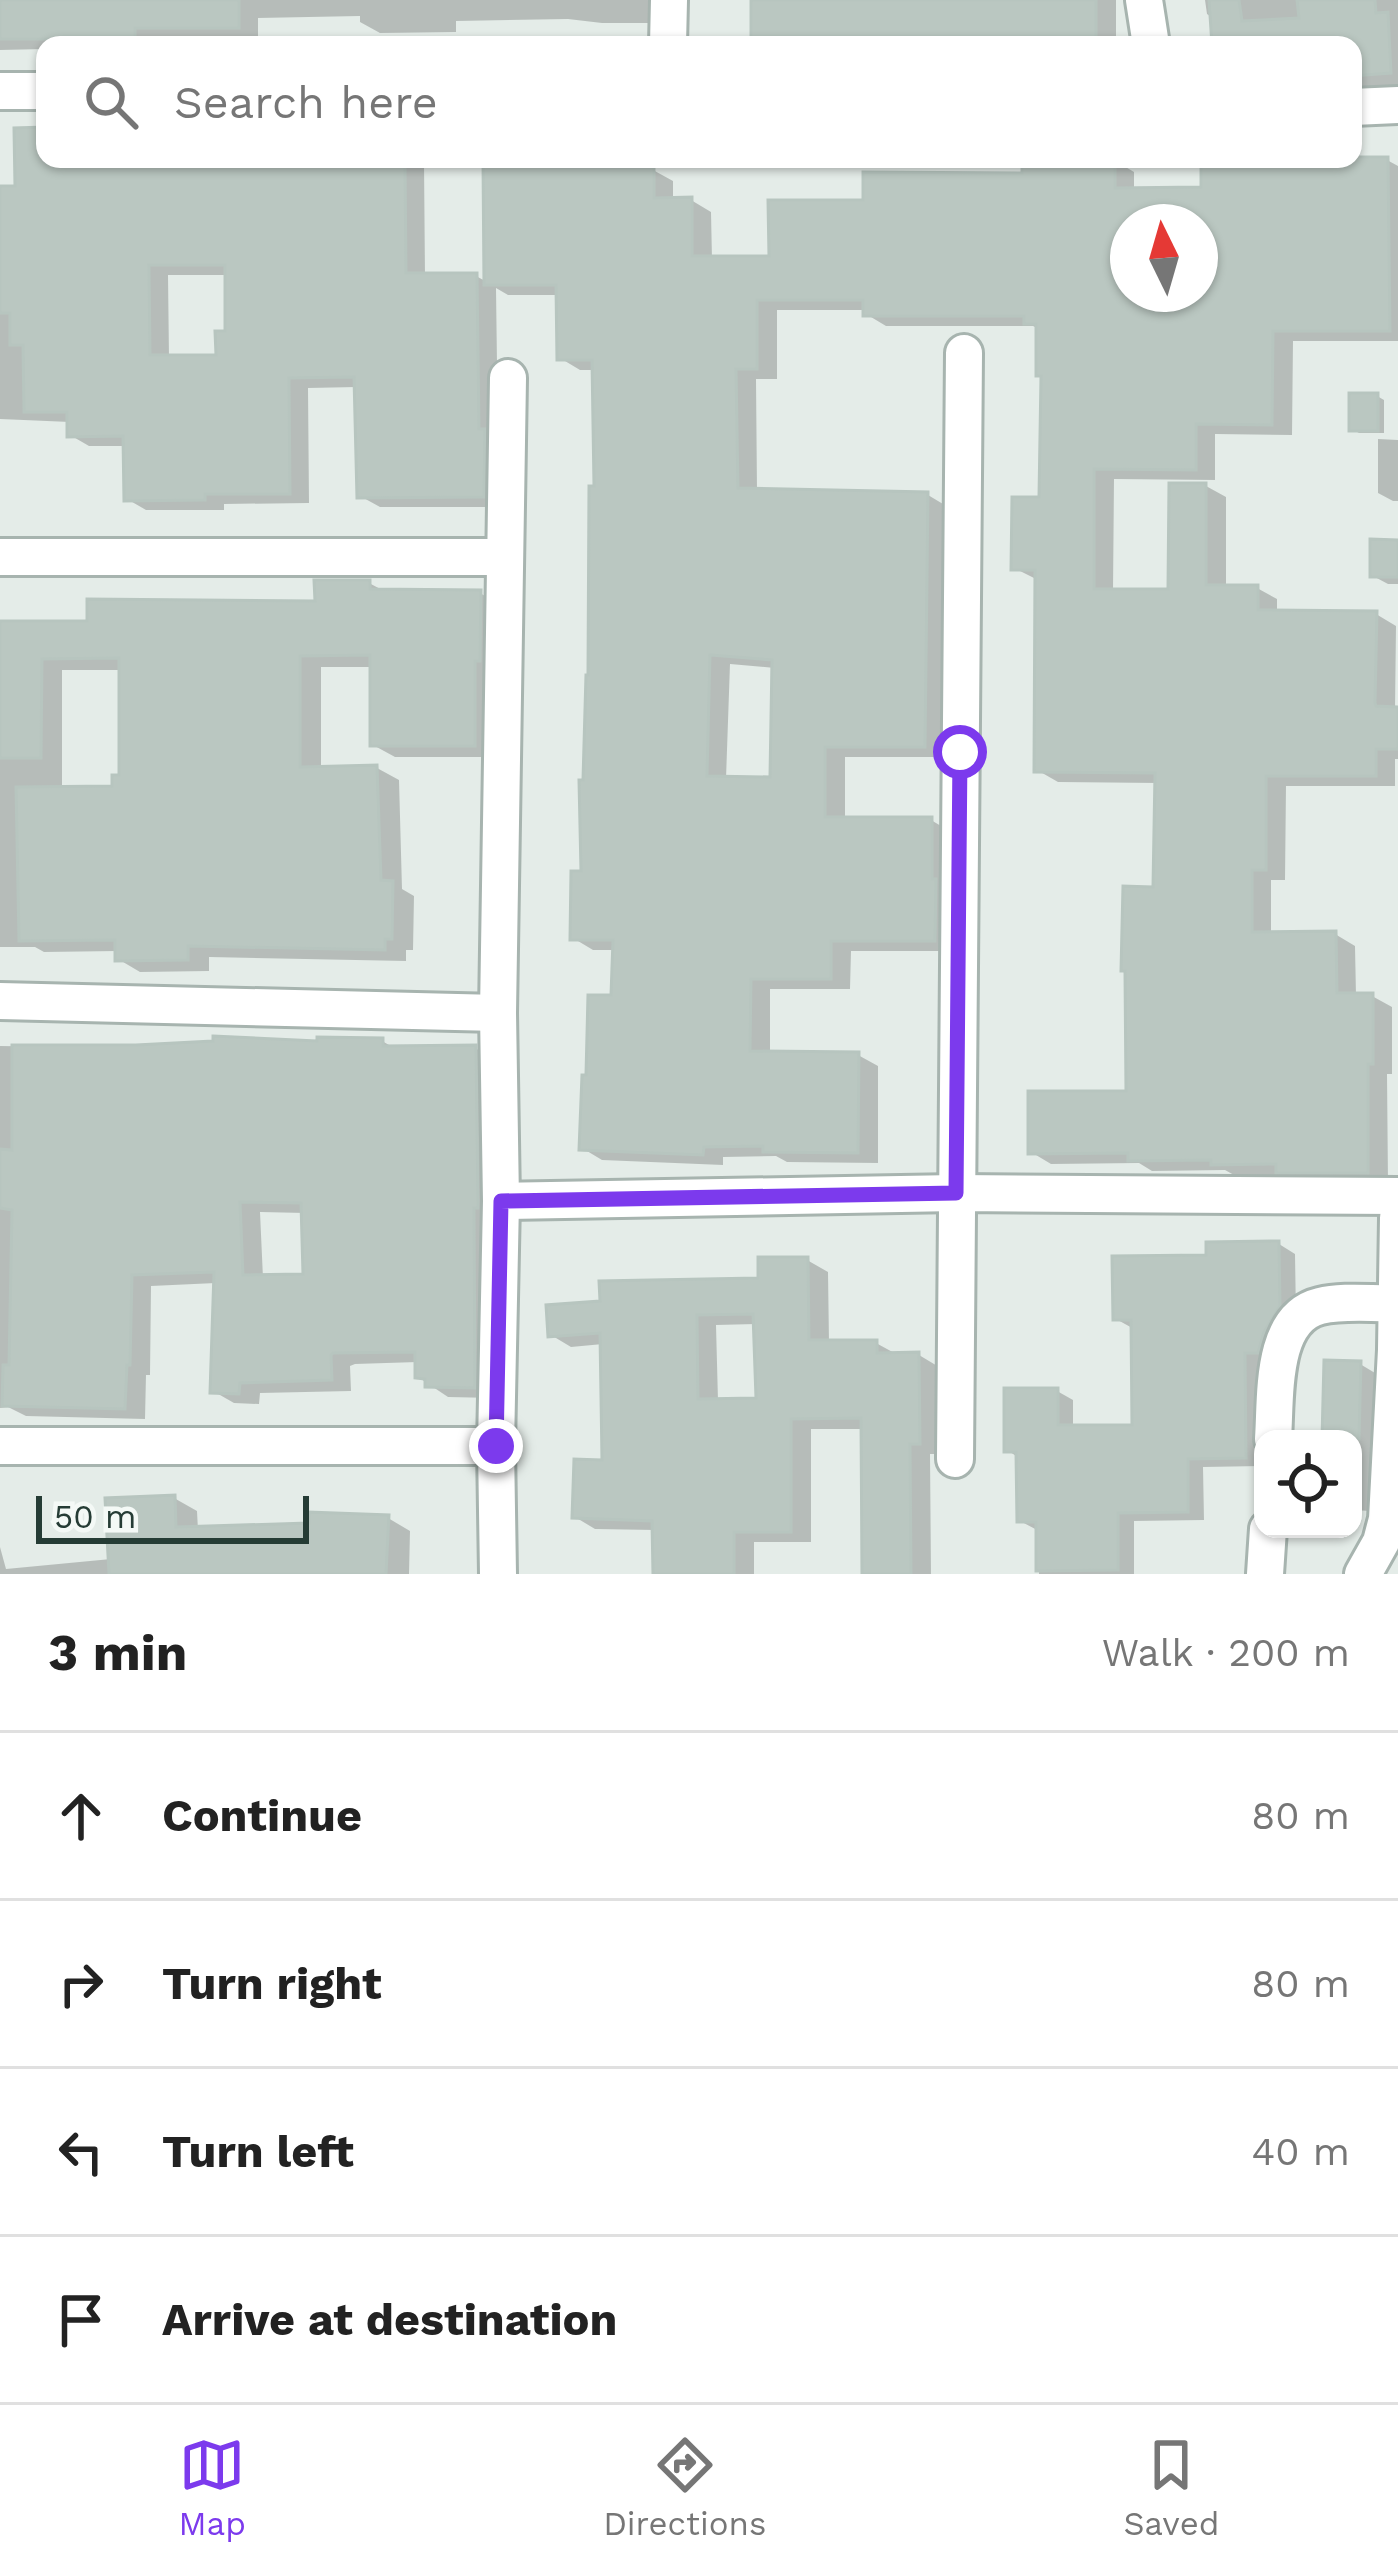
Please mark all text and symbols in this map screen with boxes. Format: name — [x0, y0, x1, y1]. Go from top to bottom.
search box — [36, 36, 1362, 168]
icon: search — [78, 69, 144, 135]
text: Search here — [174, 76, 438, 129]
north arrow — [1110, 204, 1218, 312]
route start — [933, 725, 987, 779]
route end — [469, 1419, 523, 1473]
map controls — [1254, 1430, 1362, 1538]
button: locate — [1254, 1430, 1362, 1538]
scale bar — [36, 1490, 309, 1543]
text: 50 m — [54, 1497, 136, 1536]
text: 3 min — [48, 1623, 187, 1682]
text: Walk · 200 m — [1102, 1630, 1350, 1675]
icon: ahead — [48, 1783, 114, 1849]
text: Continue — [162, 1789, 362, 1842]
text: 80 m — [1251, 1793, 1350, 1838]
icon: right — [48, 1951, 114, 2017]
text: Turn right — [162, 1957, 382, 2010]
text: 80 m — [1251, 1961, 1350, 2006]
icon: left — [48, 2119, 114, 2185]
text: Turn left — [162, 2125, 354, 2178]
text: 40 m — [1251, 2129, 1350, 2174]
icon: arrive — [48, 2287, 114, 2353]
text: Arrive at destination — [162, 2293, 617, 2346]
tab: Map — [179, 2432, 246, 2543]
tab: Directions — [603, 2432, 766, 2543]
tab: Saved — [1124, 2432, 1219, 2543]

